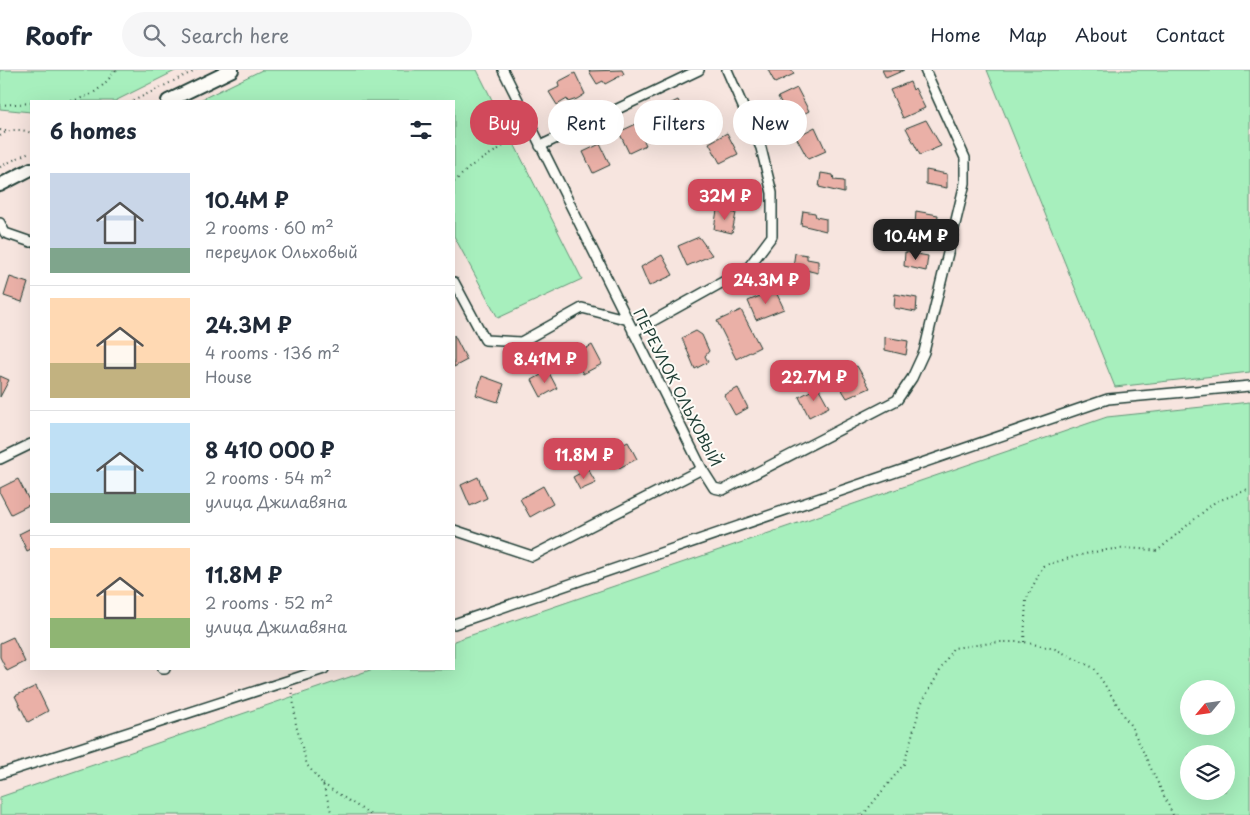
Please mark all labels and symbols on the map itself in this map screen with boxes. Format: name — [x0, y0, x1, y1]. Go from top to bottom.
pin: 32M ₽ — [690, 178, 760, 221]
pin: 10.4M ₽ — [870, 218, 962, 261]
pin: 24.3M ₽ — [720, 262, 812, 305]
street label: ПЕРЕУЛОК ОЛЬХОВЫЙ — [628, 304, 728, 470]
pin: 8.41M ₽ — [499, 342, 591, 384]
pin: 22.7M ₽ — [768, 360, 860, 402]
pin: 11.8M ₽ — [538, 438, 630, 480]
north arrow — [1180, 680, 1235, 735]

